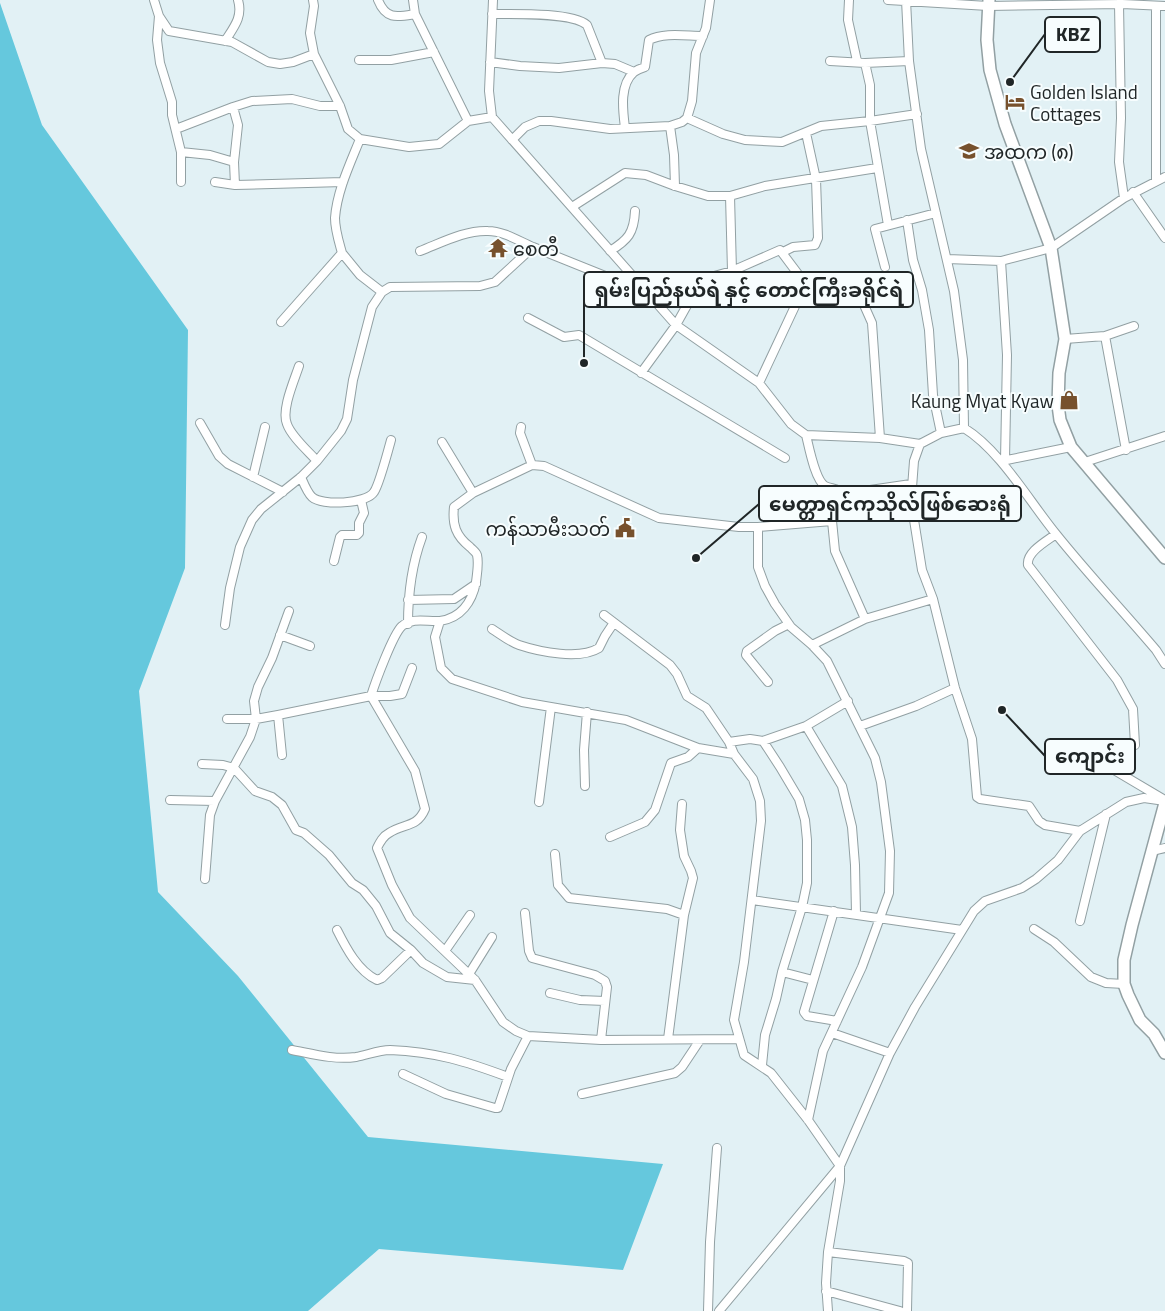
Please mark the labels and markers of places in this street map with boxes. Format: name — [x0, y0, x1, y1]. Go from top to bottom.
callout: KBZ — [1045, 17, 1100, 52]
place label: Golden Island Cottages — [1030, 77, 1138, 128]
hotel icon: Golden Island Cottages — [1004, 91, 1026, 113]
place label: အထက (၈) — [984, 137, 1074, 166]
school or university icon: အထက (၈) — [958, 140, 980, 162]
place label: စေတီ — [513, 234, 559, 263]
temple icon: စေတီ — [487, 237, 509, 259]
callout: ရှမ်းပြည်နယ်ရဲ နှင့် တောင်ကြီးခရိုင်ရဲ — [584, 272, 913, 307]
place label: Kaung Myat Kyaw — [911, 386, 1054, 415]
shop icon: Kaung Myat Kyaw — [1058, 389, 1080, 411]
callout: မေတ္တာရှင်ကုသိုလ်ဖြစ်ဆေးရုံ — [759, 486, 1021, 521]
place label: ကန်သာမီးသတ် — [486, 514, 610, 545]
public building icon: ကန်သာမီးသတ် — [614, 517, 636, 539]
callout: ကျောင်း — [1045, 739, 1135, 774]

